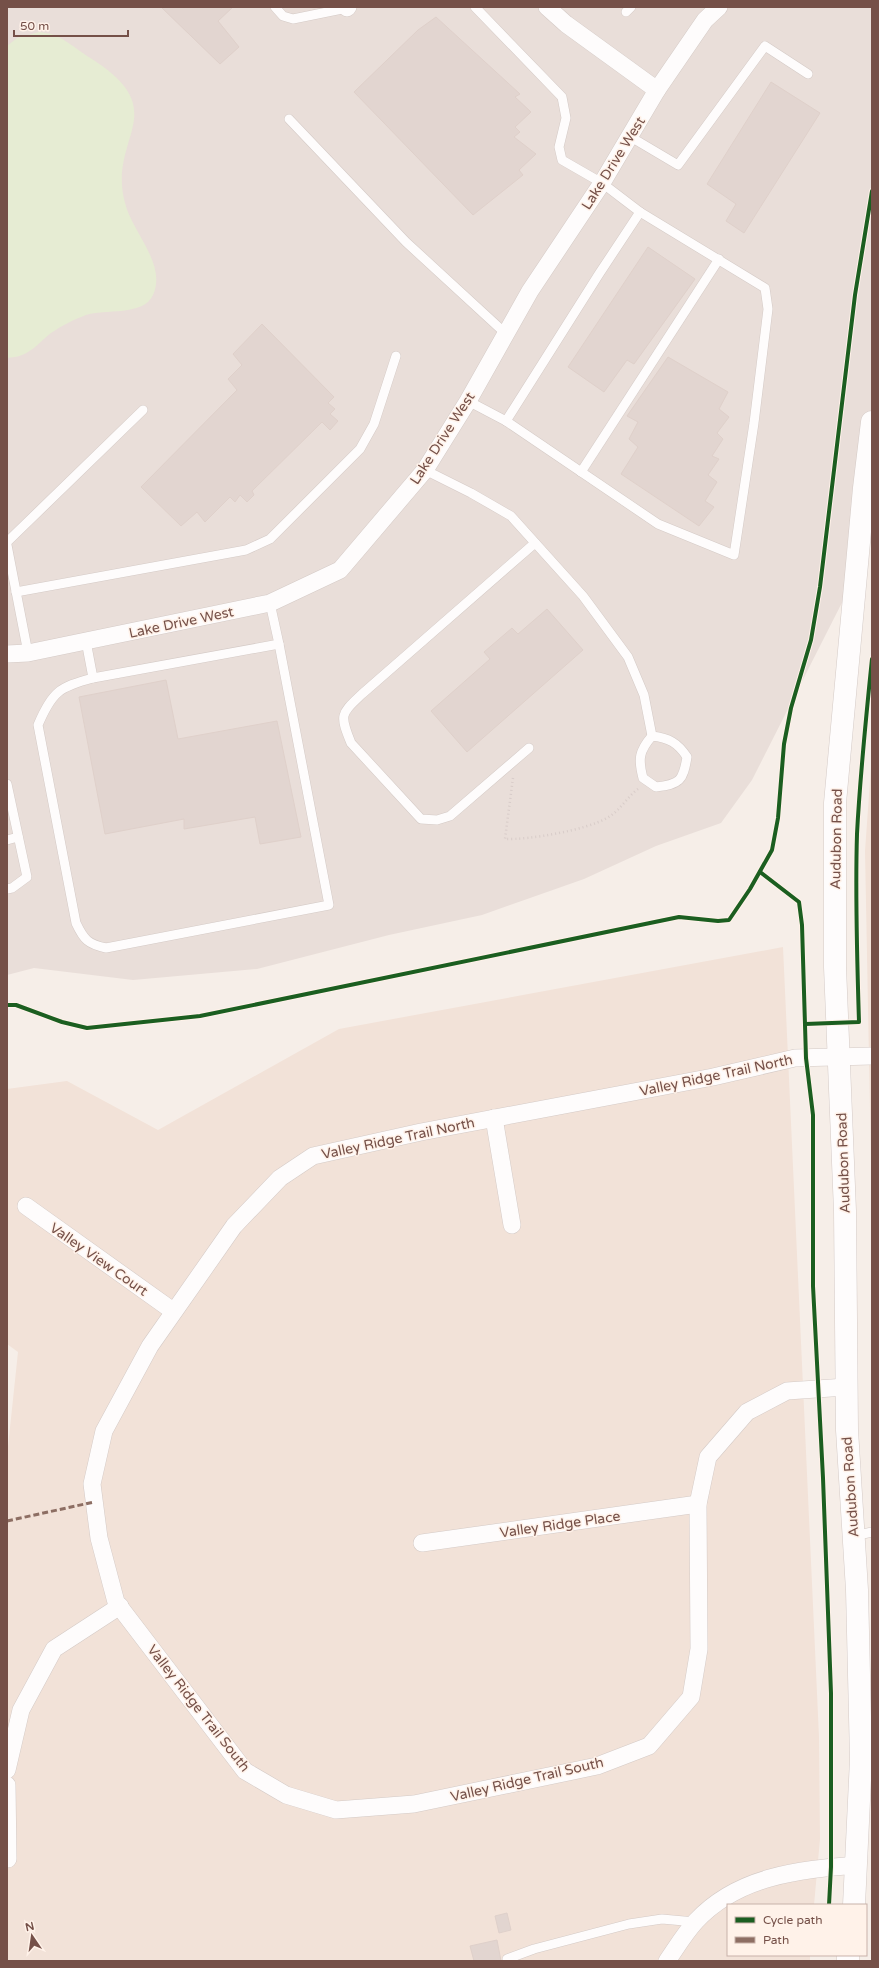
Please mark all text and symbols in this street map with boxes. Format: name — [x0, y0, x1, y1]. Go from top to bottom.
scale bar — [14, 12, 128, 38]
text: 50 m — [20, 19, 49, 33]
street label: Lake Drive West — [578, 113, 649, 213]
street label: Lake Drive West — [406, 388, 479, 488]
street label: Lake Drive West — [127, 603, 236, 642]
street label: Audubon Road — [827, 788, 846, 890]
street label: Valley Ridge Trail North — [638, 1051, 794, 1100]
street label: Audubon Road — [833, 1112, 854, 1214]
street label: Valley Ridge Trail North — [320, 1114, 476, 1163]
street label: Valley View Court — [46, 1219, 152, 1300]
street label: Audubon Road — [839, 1436, 862, 1538]
street label: Valley Ridge Place — [499, 1508, 621, 1541]
street label: Valley Ridge Trail South — [144, 1641, 253, 1775]
street label: Valley Ridge Trail South — [449, 1754, 605, 1805]
legend — [727, 1904, 867, 1956]
text: Cycle path — [763, 1913, 822, 1927]
north arrow — [12, 1916, 52, 1956]
text: N — [24, 1919, 36, 1934]
text: Path — [763, 1933, 789, 1947]

